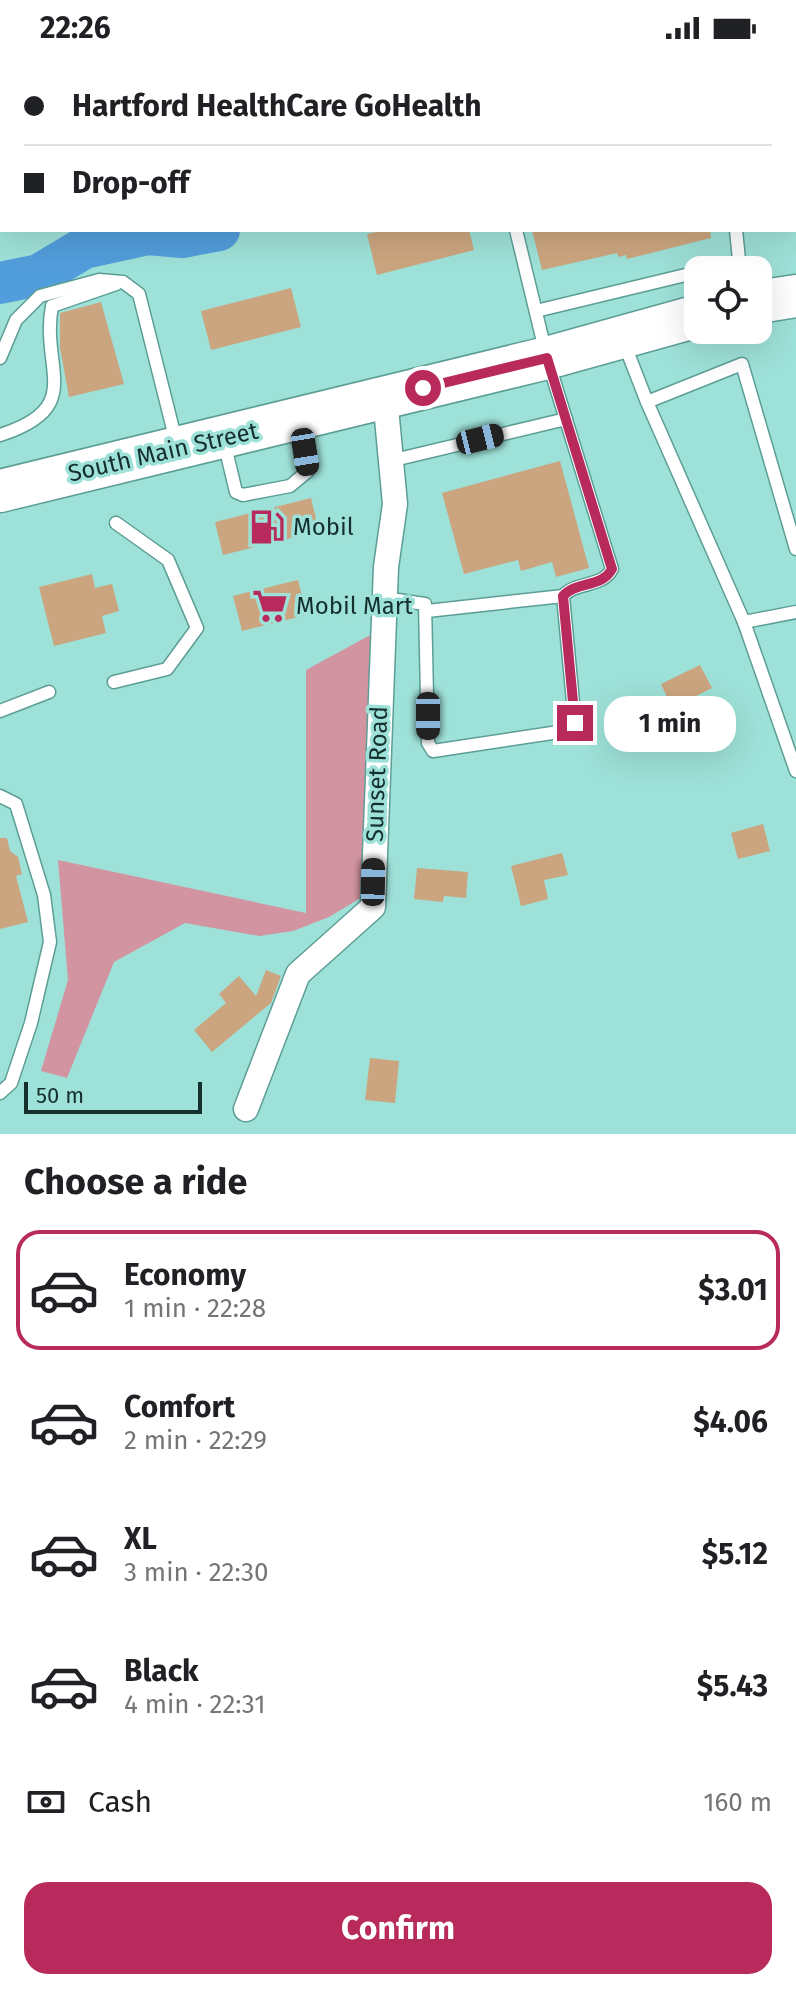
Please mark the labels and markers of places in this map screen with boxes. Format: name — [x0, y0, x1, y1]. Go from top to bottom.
fuel station icon: Mobil — [248, 508, 286, 546]
place label: Mobil — [293, 513, 354, 541]
supermarket icon: Mobil Mart — [251, 587, 289, 625]
place label: Mobil Mart — [296, 592, 413, 620]

